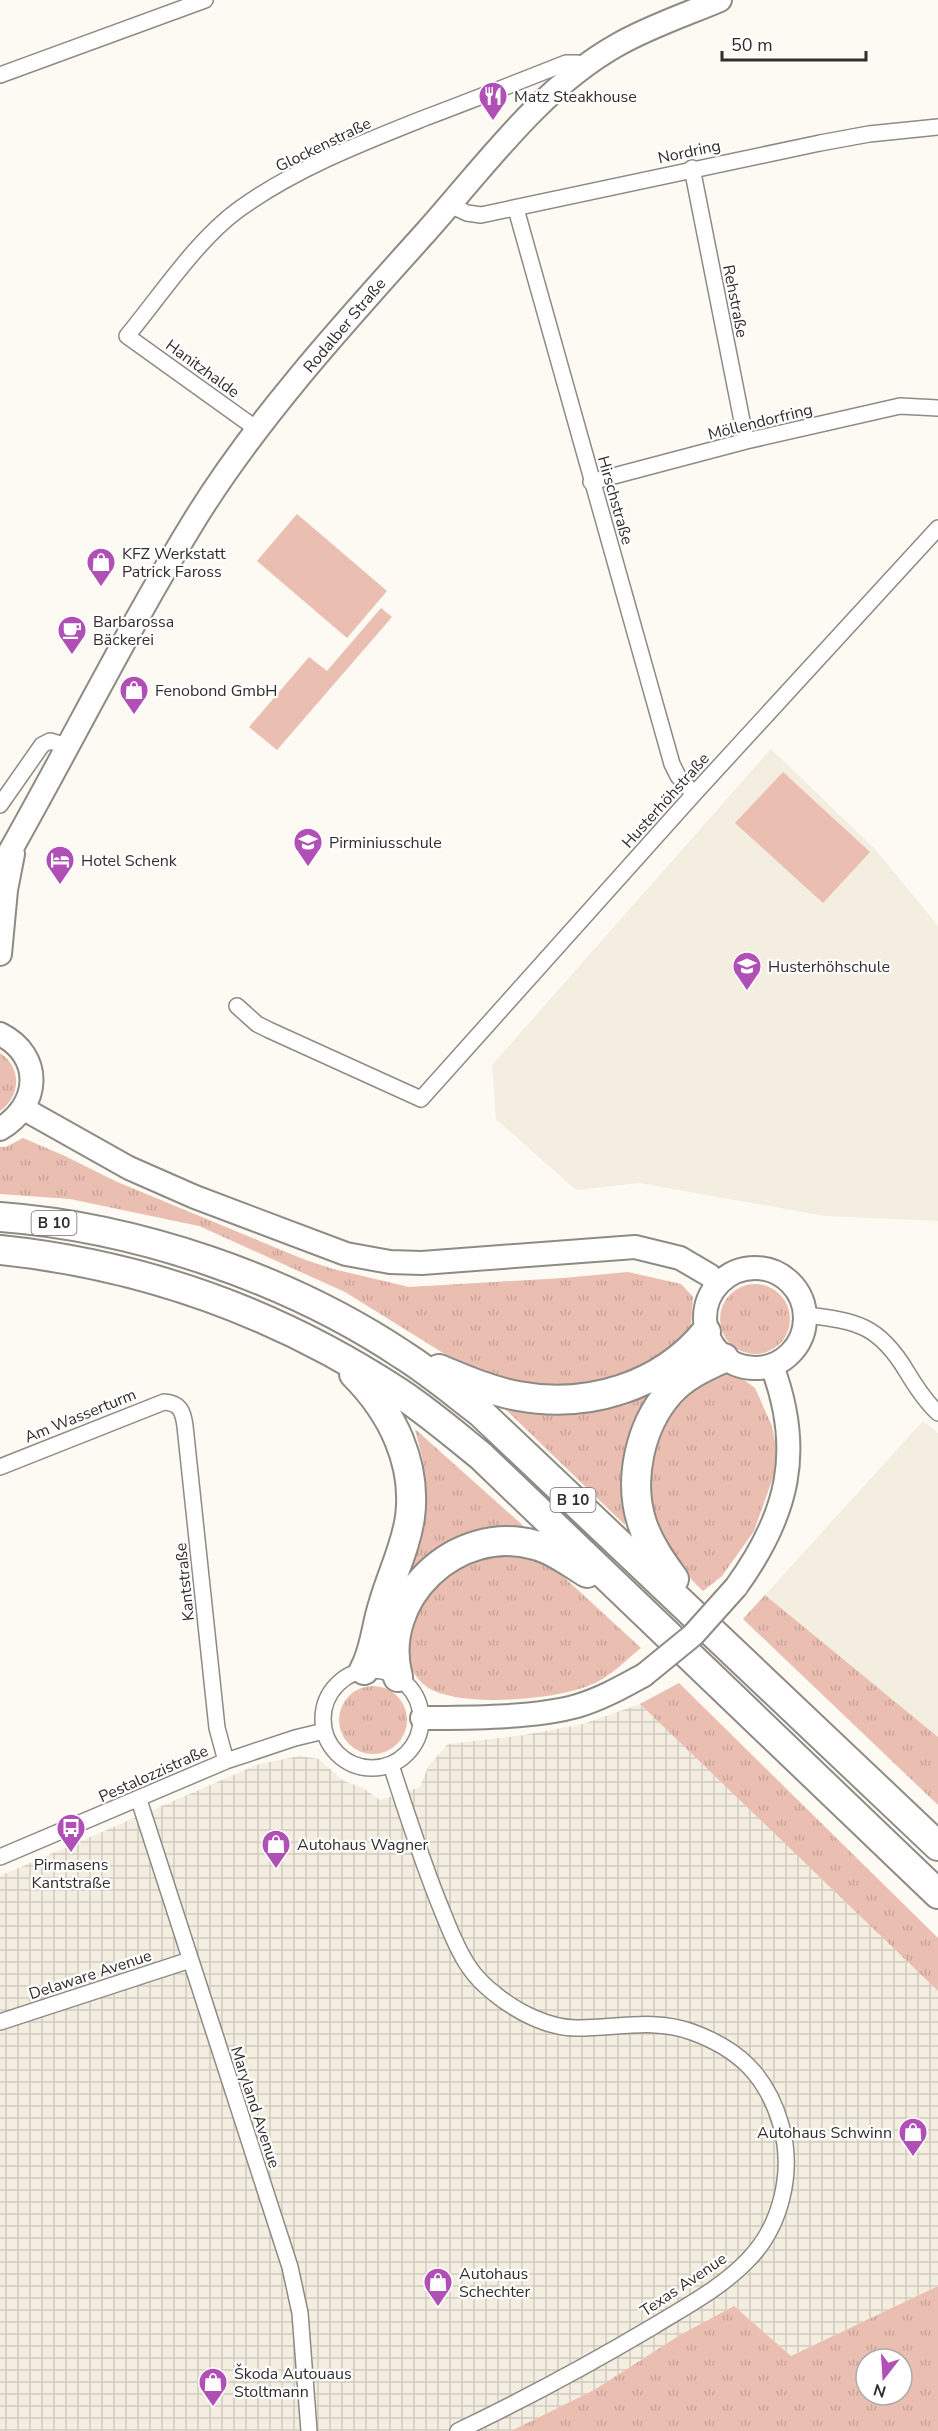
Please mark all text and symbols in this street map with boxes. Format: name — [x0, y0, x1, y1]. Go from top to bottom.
scale bar — [722, 24, 866, 62]
text: 50 m — [731, 33, 773, 57]
restaurant icon: Matz Steakhouse — [477, 80, 509, 122]
place label: Matz Steakhouse — [514, 86, 637, 108]
street label: Glockenstraße — [272, 112, 375, 178]
street label: Nordring — [656, 135, 723, 169]
street label: Rehstraße — [717, 263, 753, 340]
street label: Rodalber Straße — [299, 274, 391, 378]
street label: Hanitzhalde — [161, 334, 244, 403]
street label: Möllendorfring — [706, 398, 815, 446]
street label: Hirschstraße — [592, 453, 638, 547]
place label: KFZ Werkstatt Patrick Faross — [122, 543, 226, 583]
shop icon: KFZ Werkstatt Patrick Faross — [85, 546, 117, 588]
place label: Barbarossa Bäckerei — [93, 611, 174, 651]
cafe icon: Barbarossa Bäckerei — [56, 614, 88, 656]
shop icon: Fenobond GmbH — [118, 674, 150, 716]
place label: Fenobond GmbH — [155, 680, 278, 702]
street label: Husterhöhstraße — [617, 748, 714, 853]
school or university icon: Pirminiusschule — [292, 826, 324, 868]
place label: Pirminiusschule — [329, 832, 442, 854]
hotel icon: Hotel Schenk — [44, 844, 76, 886]
place label: Hotel Schenk — [81, 850, 178, 872]
school or university icon: Husterhöhschule — [731, 950, 763, 992]
place label: Husterhöhschule — [768, 956, 890, 978]
road number: B 10 — [32, 1211, 76, 1235]
street label: Am Wasserturm — [21, 1383, 140, 1448]
road number: B 10 — [550, 1488, 596, 1512]
street label: Kantstraße — [170, 1542, 200, 1622]
street label: Pestalozzistraße — [95, 1740, 212, 1808]
bus stop icon: Pirmasens Kantstraße — [55, 1812, 87, 1854]
shop icon: Autohaus Wagner — [260, 1828, 292, 1870]
place label: Autohaus Wagner — [297, 1834, 429, 1856]
place label: Pirmasens Kantstraße — [32, 1854, 110, 1894]
street label: Delaware Avenue — [26, 1945, 155, 2005]
street label: Maryland Avenue — [225, 2044, 285, 2171]
shop icon: Autohaus Schwinn — [897, 2116, 929, 2158]
place label: Autohaus Schwinn — [757, 2122, 892, 2144]
street label: Texas Avenue — [636, 2248, 731, 2322]
place label: Autohaus Schechter — [459, 2263, 530, 2303]
shop icon: Autohaus Schechter — [422, 2266, 454, 2308]
north arrow — [854, 2347, 914, 2407]
place label: Škoda Autouaus Stoltmann — [234, 2363, 352, 2403]
shop icon: Škoda Autouaus Stoltmann — [197, 2366, 229, 2408]
text: N — [871, 2378, 889, 2403]

